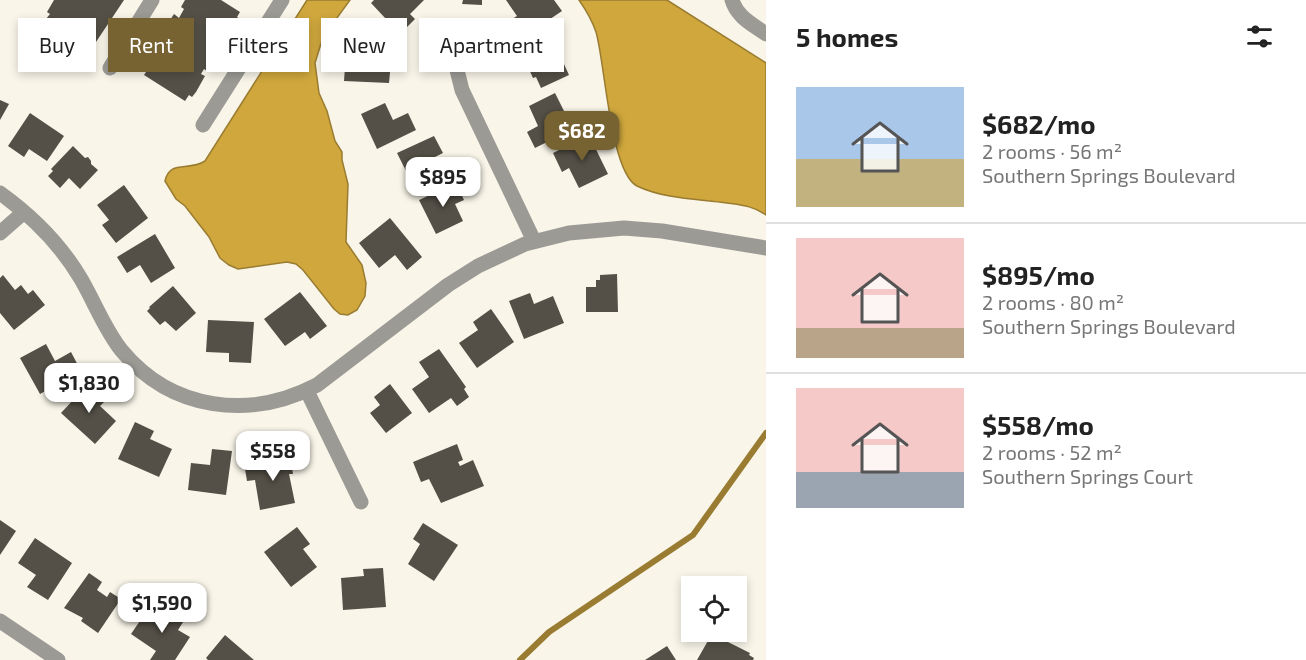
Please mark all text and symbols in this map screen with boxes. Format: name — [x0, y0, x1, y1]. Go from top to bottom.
chip: Buy — [18, 18, 96, 72]
chip: Rent — [108, 18, 194, 72]
chip: Filters — [206, 18, 309, 72]
chip: New — [321, 18, 407, 72]
chip: Apartment — [419, 18, 564, 72]
icon: filters — [1243, 20, 1276, 53]
text: 5 homes — [796, 21, 898, 52]
text: $682/mo — [982, 108, 1096, 139]
pin: $682 — [546, 111, 618, 162]
icon: home — [844, 111, 916, 183]
text: $682 — [558, 118, 606, 142]
text: 2 rooms · 56 m² — [982, 139, 1122, 163]
pin: $895 — [407, 157, 479, 208]
text: Southern Springs Boulevard — [982, 163, 1236, 187]
text: $895 — [420, 164, 466, 188]
text: $895/mo — [982, 259, 1095, 290]
icon: home — [844, 262, 916, 334]
text: 2 rooms · 80 m² — [982, 290, 1124, 314]
text: Southern Springs Boulevard — [982, 314, 1236, 338]
pin: $1,830 — [40, 363, 138, 414]
text: $1,830 — [58, 370, 120, 394]
text: $558/mo — [982, 409, 1094, 440]
icon: home — [844, 412, 916, 484]
pin: $558 — [237, 431, 309, 482]
text: $558 — [250, 438, 296, 462]
text: 2 rooms · 52 m² — [982, 440, 1122, 464]
text: Southern Springs Court — [982, 464, 1193, 488]
map controls — [681, 576, 747, 642]
button: locate — [681, 576, 747, 642]
pin: $1,590 — [113, 583, 211, 634]
text: $1,590 — [132, 590, 192, 614]

